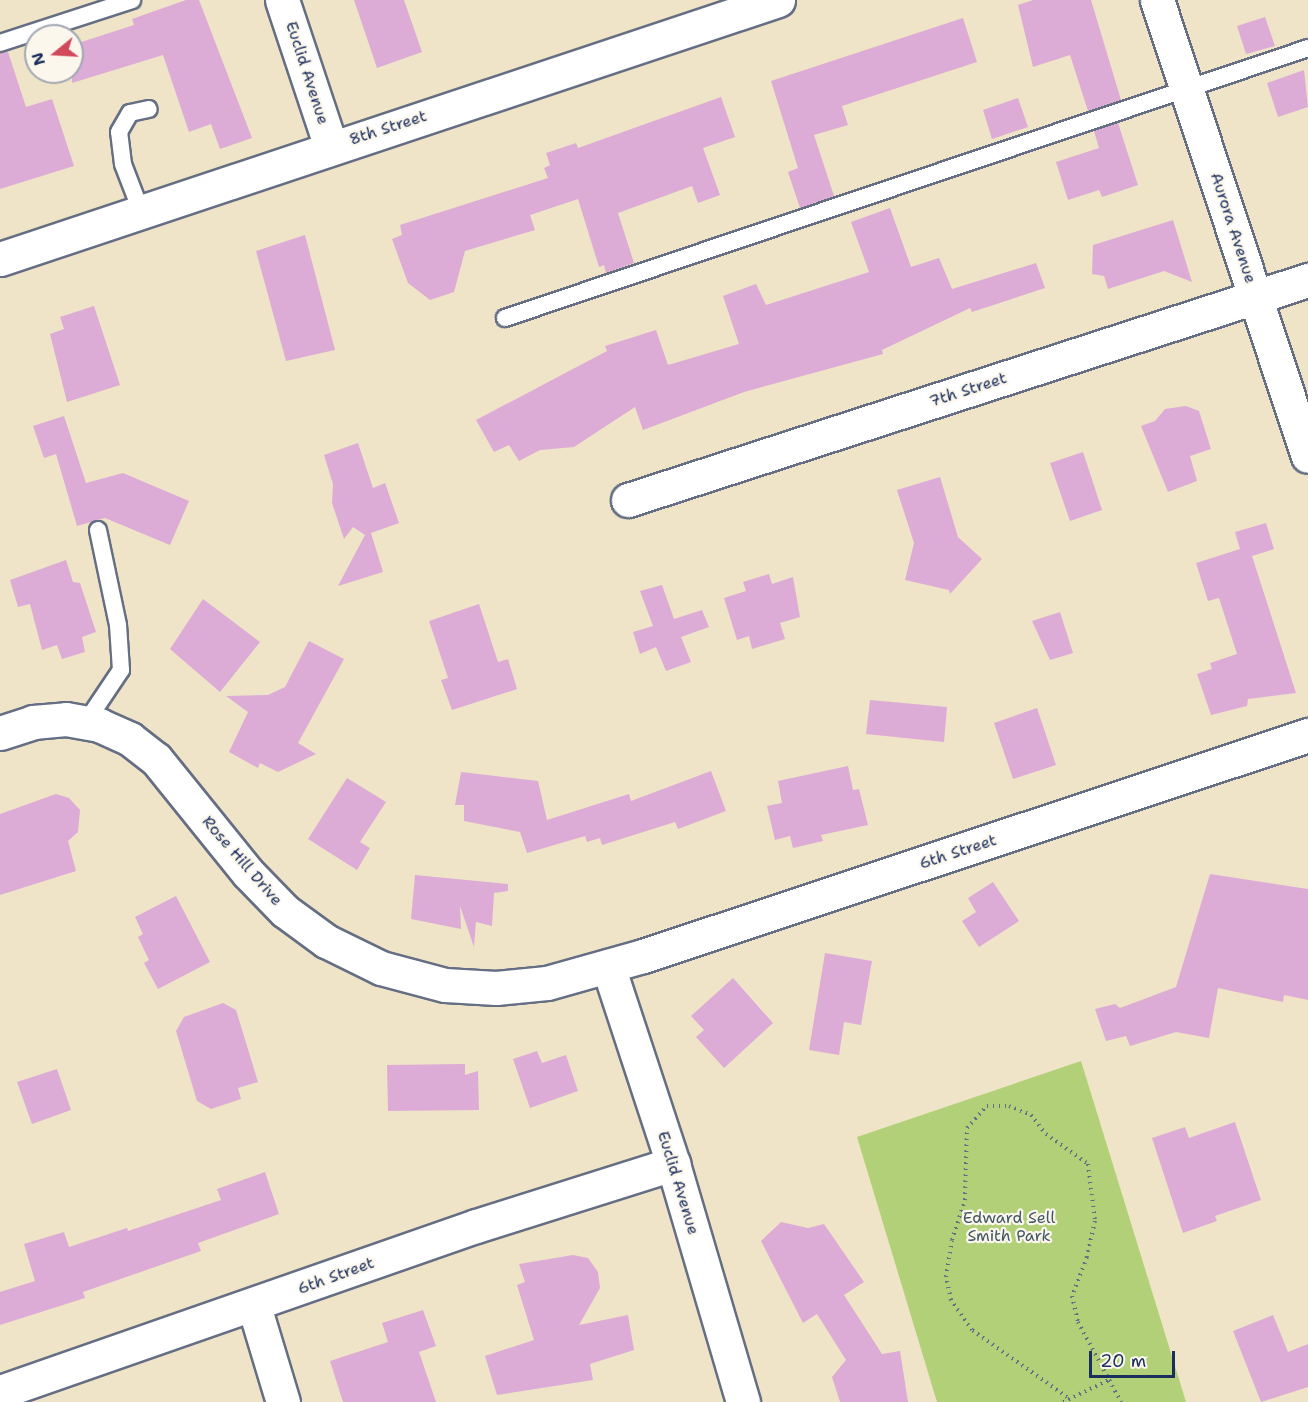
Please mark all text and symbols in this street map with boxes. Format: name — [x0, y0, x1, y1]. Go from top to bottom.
street label: Euclid Avenue — [281, 19, 333, 127]
north arrow — [24, 24, 84, 84]
text: N — [26, 50, 50, 68]
street label: 8th Street — [347, 106, 429, 150]
street label: Aurora Avenue — [1206, 170, 1260, 286]
street label: 7th Street — [927, 368, 1009, 412]
street label: Rose Hill Drive — [198, 812, 286, 910]
street label: 6th Street — [917, 830, 999, 874]
street label: Euclid Avenue — [653, 1129, 703, 1237]
park label: Edward Sell Smith Park — [963, 1208, 1055, 1246]
street label: 6th Street — [295, 1253, 377, 1299]
scale bar — [1092, 1339, 1178, 1377]
text: 20 m — [1100, 1349, 1146, 1373]

